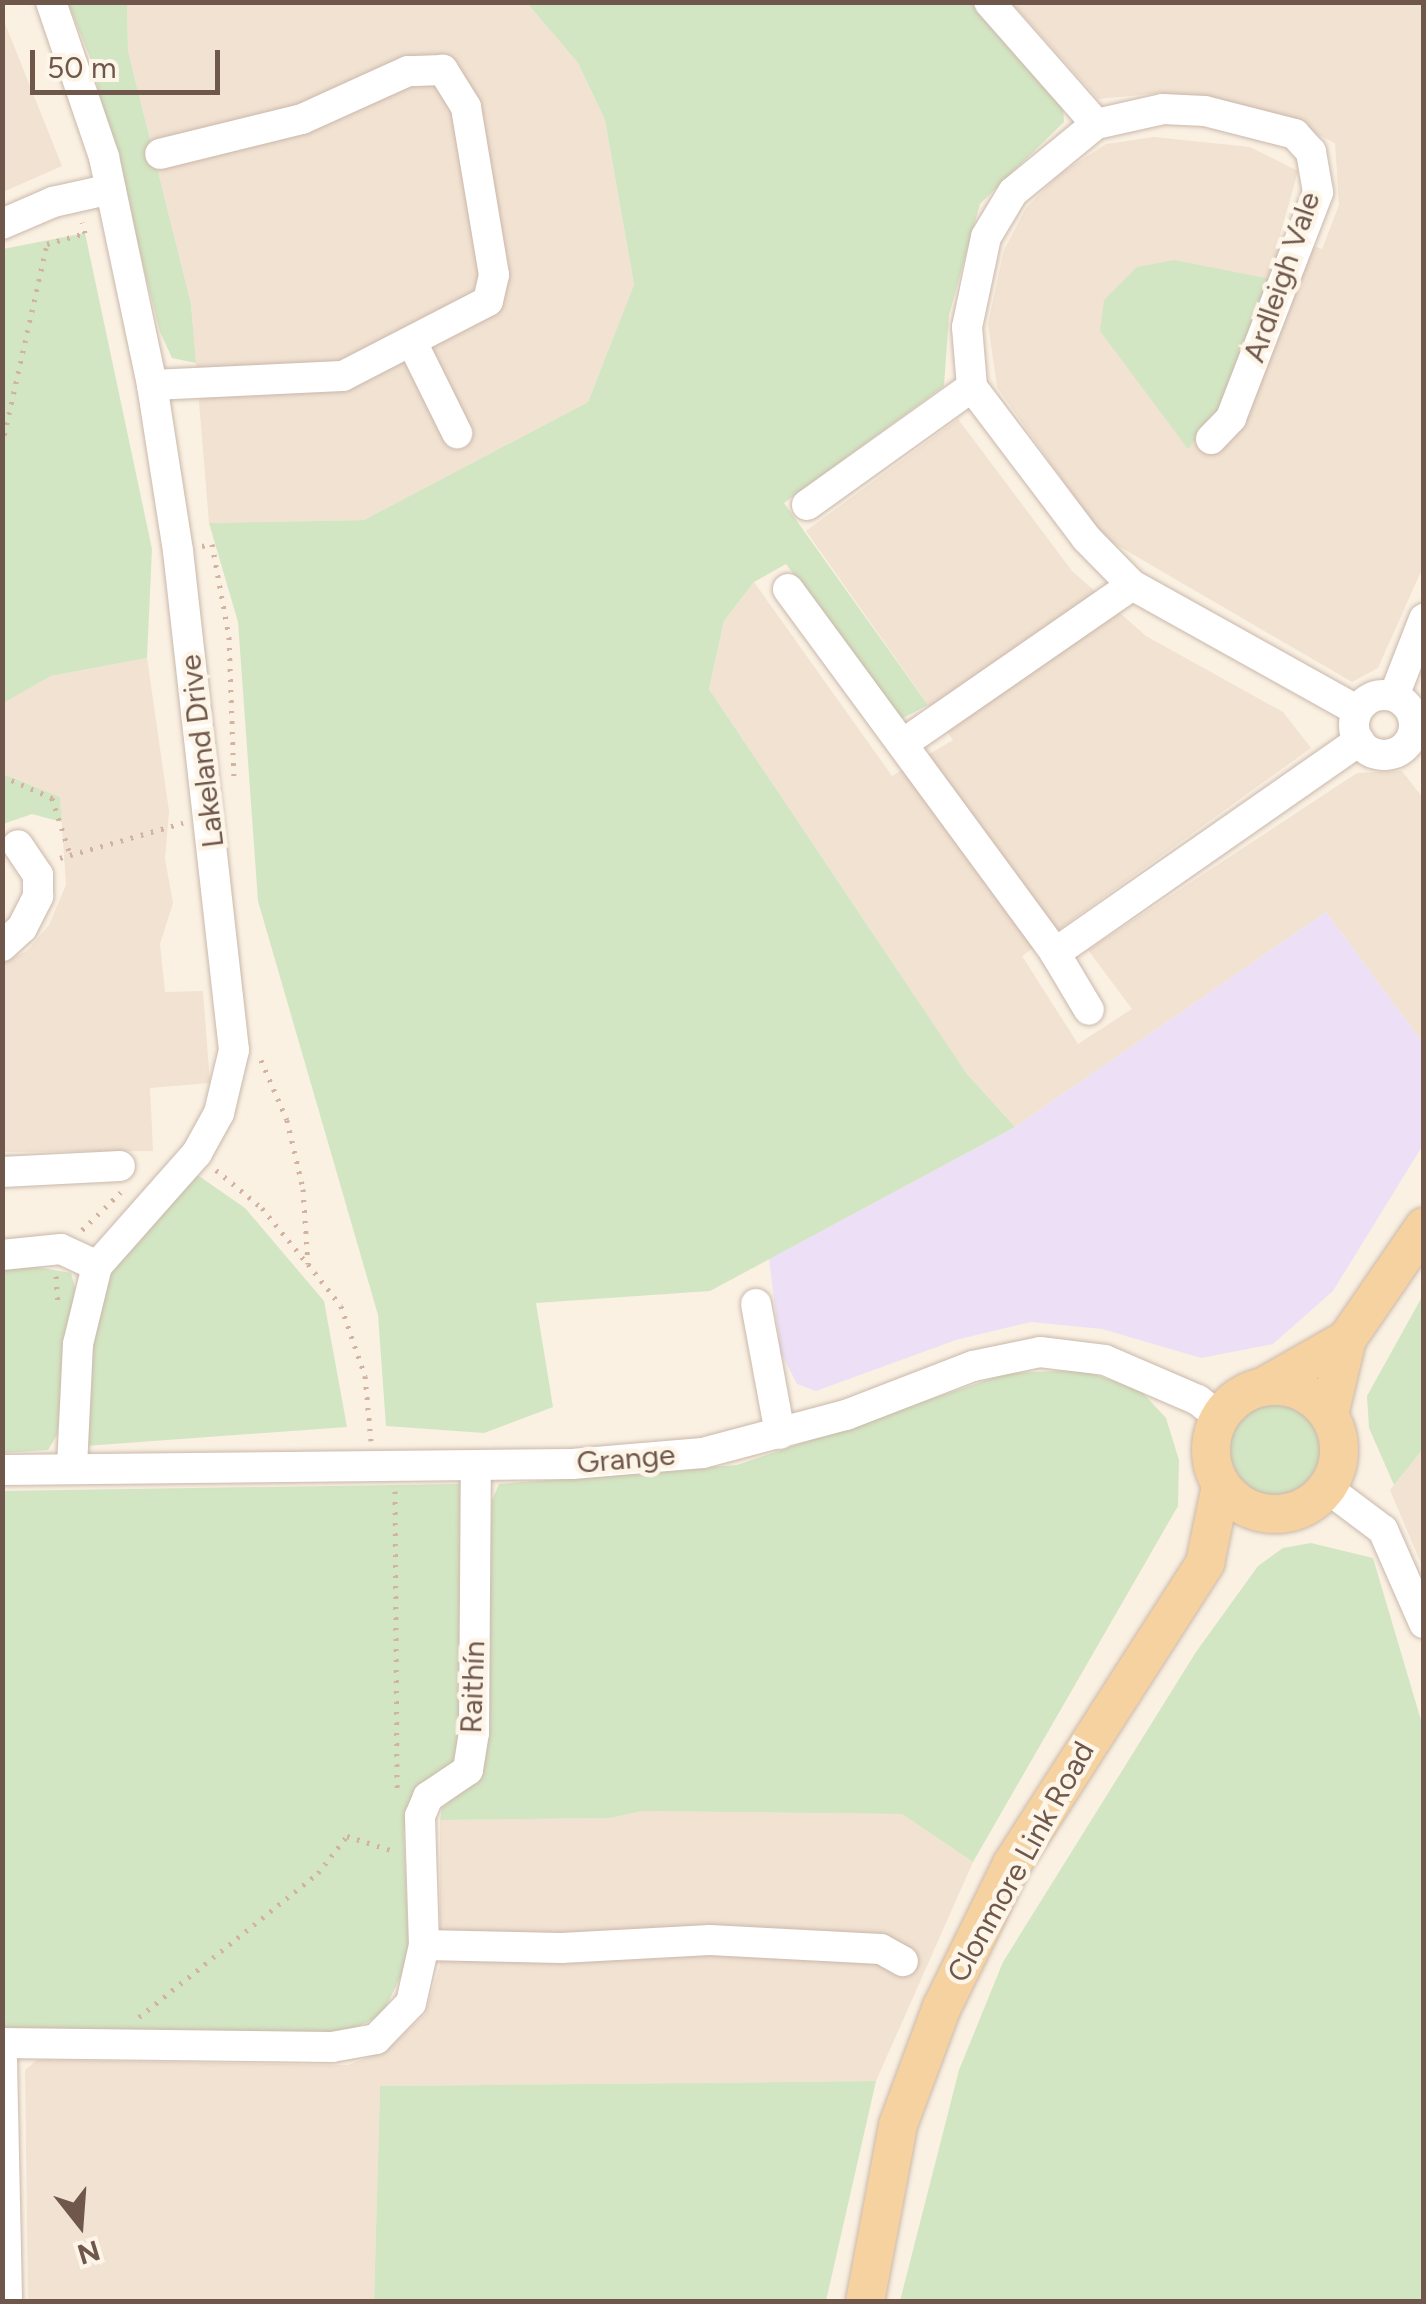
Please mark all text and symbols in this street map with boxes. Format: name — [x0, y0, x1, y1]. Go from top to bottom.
scale bar — [35, 30, 225, 92]
text: 50 m — [47, 49, 116, 86]
street label: Ardleigh Vale — [1236, 187, 1328, 367]
street label: Lakeland Drive — [172, 652, 232, 850]
street label: Grange — [575, 1437, 677, 1481]
street label: Raithín — [453, 1640, 493, 1734]
street label: Clonmore Link Road — [940, 1735, 1102, 1989]
north arrow — [30, 2174, 130, 2274]
text: N — [73, 2233, 104, 2272]

